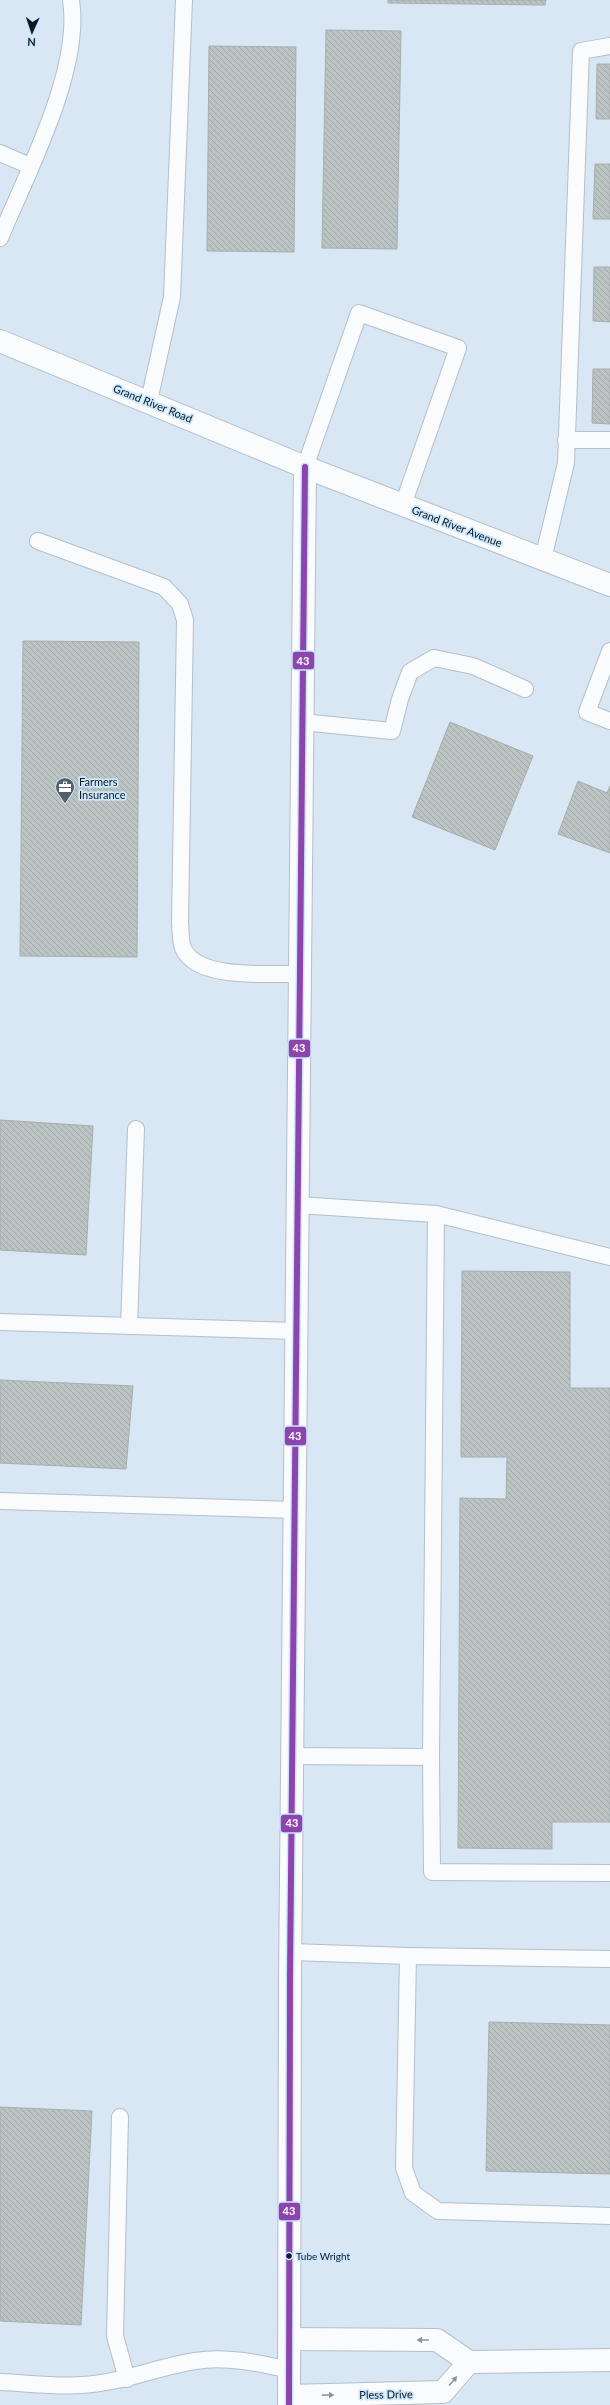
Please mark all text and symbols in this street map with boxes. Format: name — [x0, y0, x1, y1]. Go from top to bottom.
north arrow — [12, 12, 52, 52]
text: N — [27, 36, 36, 49]
street label: Grand River Road — [112, 381, 194, 425]
street label: Grand River Avenue — [410, 503, 504, 549]
line badge: 43 — [292, 651, 315, 670]
text: 43 — [297, 654, 309, 667]
place label: Farmers Insurance — [79, 775, 126, 801]
office icon: Farmers Insurance — [54, 776, 76, 804]
line badge: 43 — [288, 1039, 311, 1058]
text: 43 — [293, 1041, 305, 1054]
line badge: 43 — [284, 1426, 307, 1446]
text: 43 — [289, 1429, 301, 1442]
line badge: 43 — [280, 1814, 303, 1833]
text: 43 — [286, 1816, 298, 1829]
line badge: 43 — [278, 2202, 301, 2221]
text: 43 — [283, 2204, 295, 2217]
place label: Tube Wright — [296, 2250, 350, 2262]
marker: Tube Wright — [284, 2251, 294, 2261]
one-way arrow — [416, 2337, 429, 2343]
one-way arrow — [448, 2376, 457, 2387]
street label: Pless Drive — [359, 2387, 413, 2401]
one-way arrow — [322, 2392, 335, 2398]

